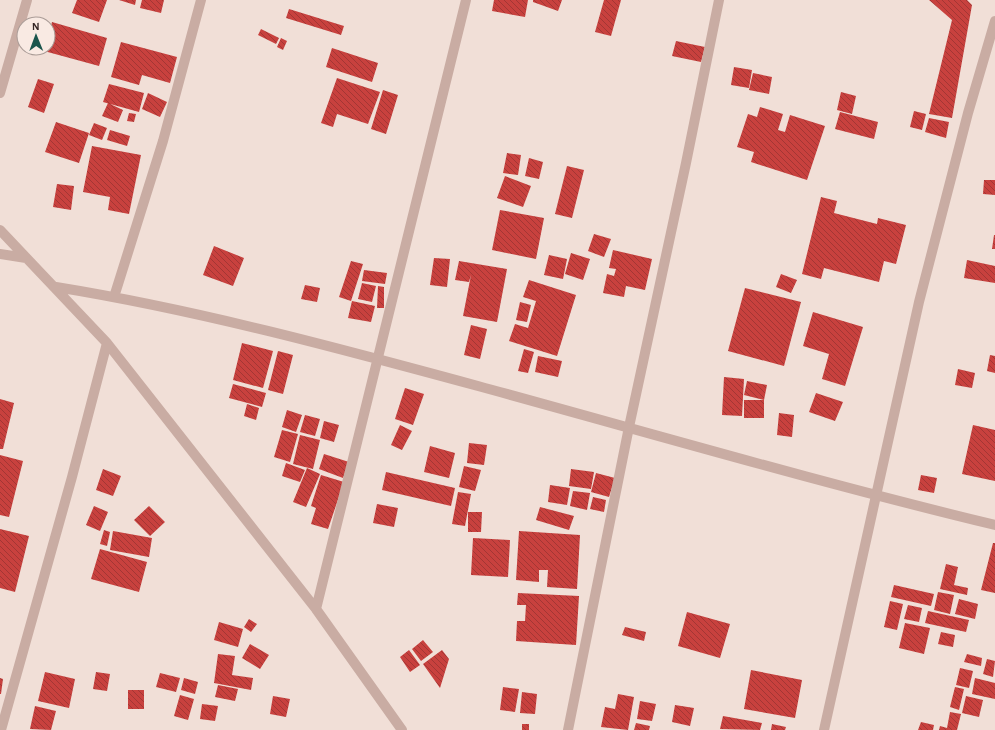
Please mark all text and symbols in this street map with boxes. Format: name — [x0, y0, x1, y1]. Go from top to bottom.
north arrow — [16, 16, 56, 56]
text: N — [32, 21, 40, 32]

